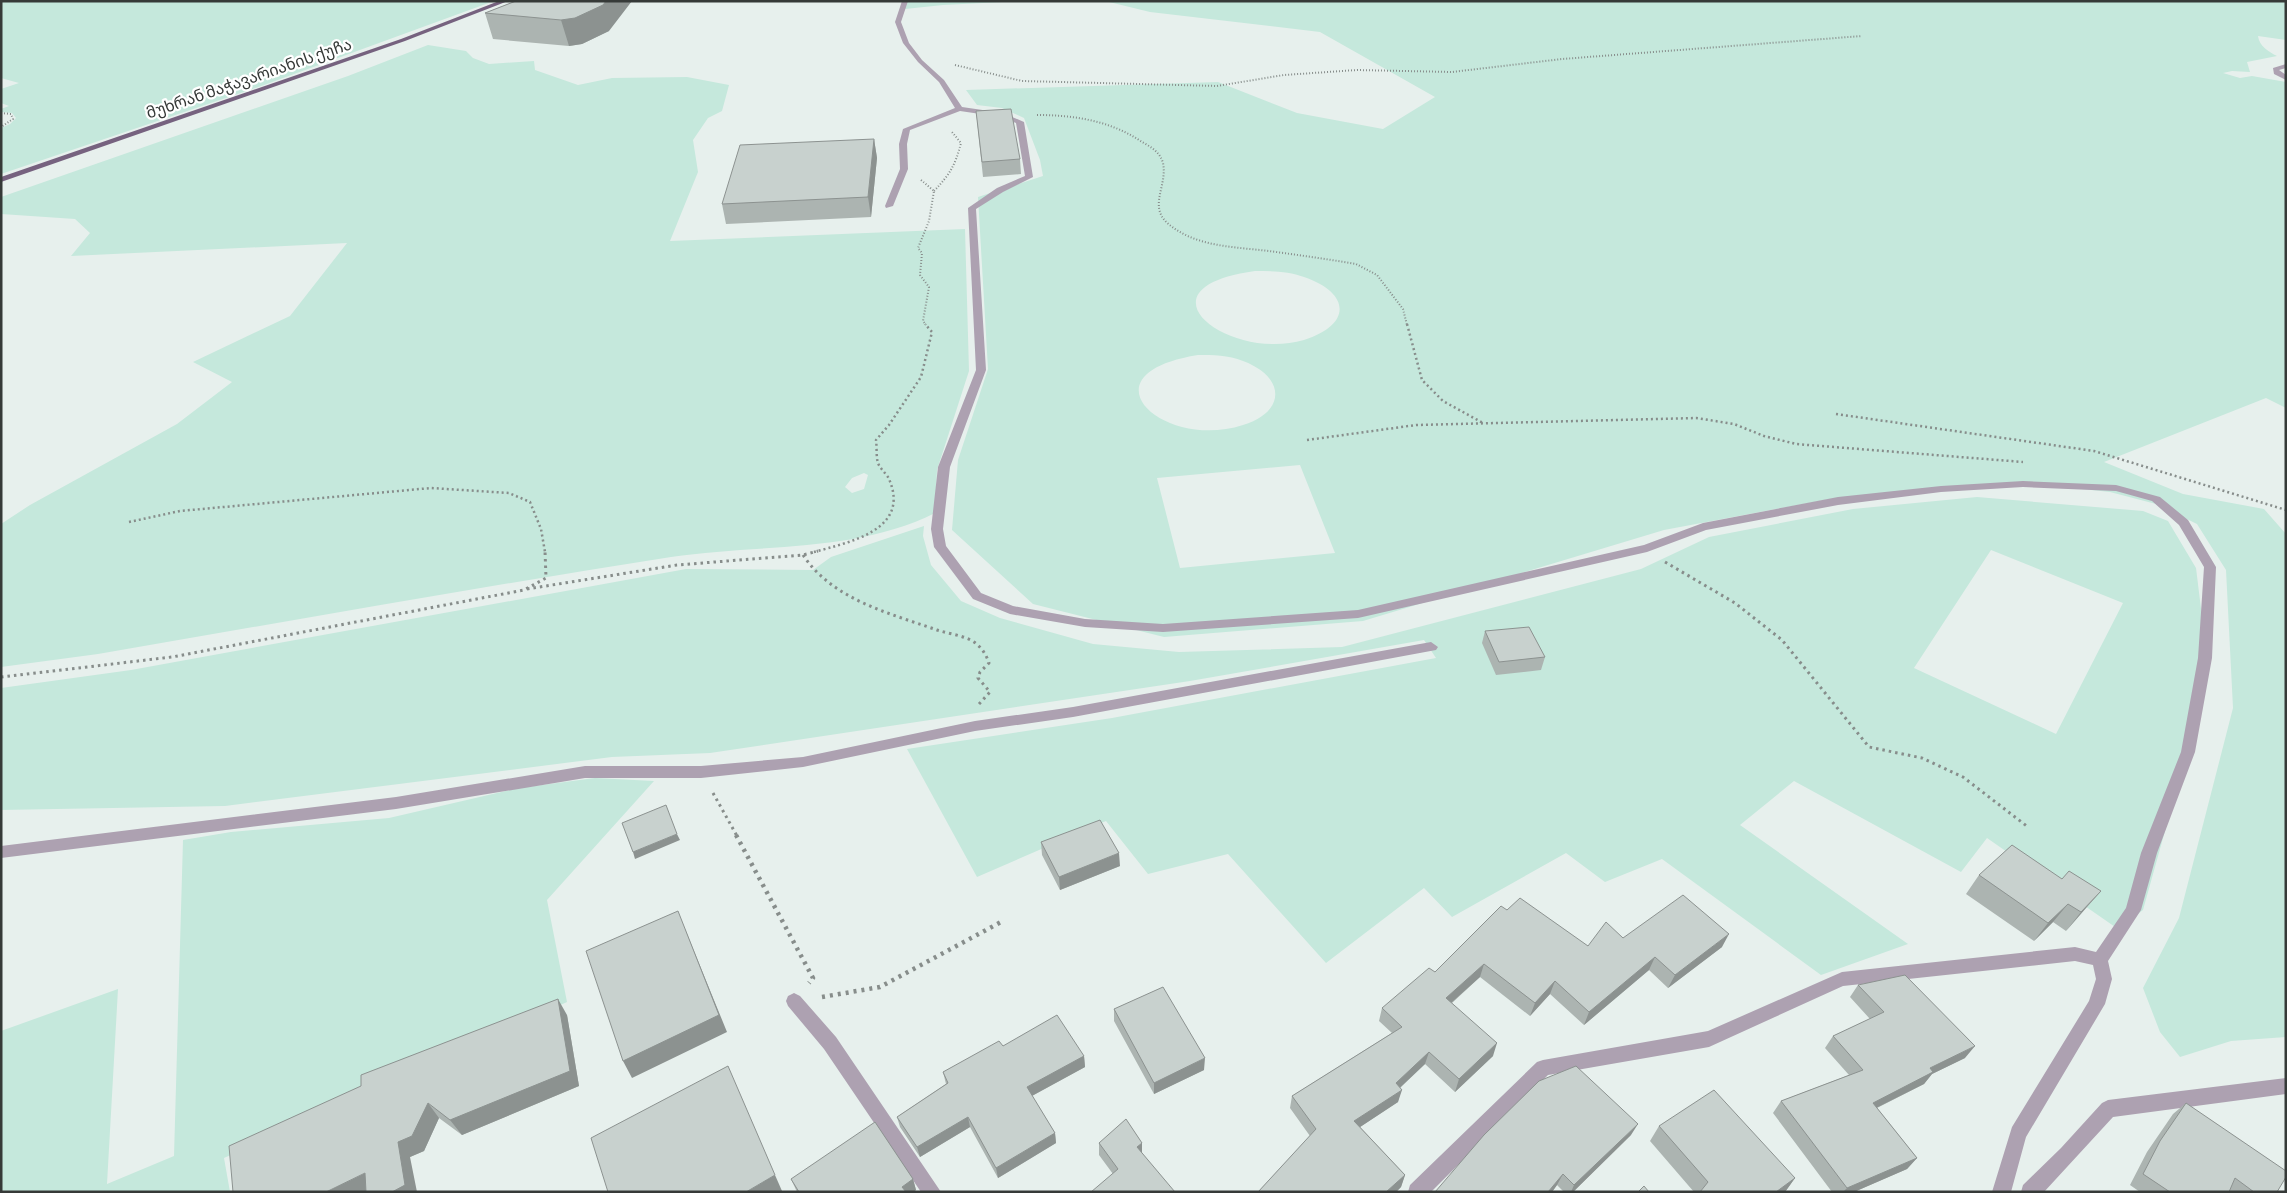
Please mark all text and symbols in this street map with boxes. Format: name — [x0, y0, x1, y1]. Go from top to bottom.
street label: მუხრან მაჭავარიანის ქუჩა — [144, 36, 354, 123]

